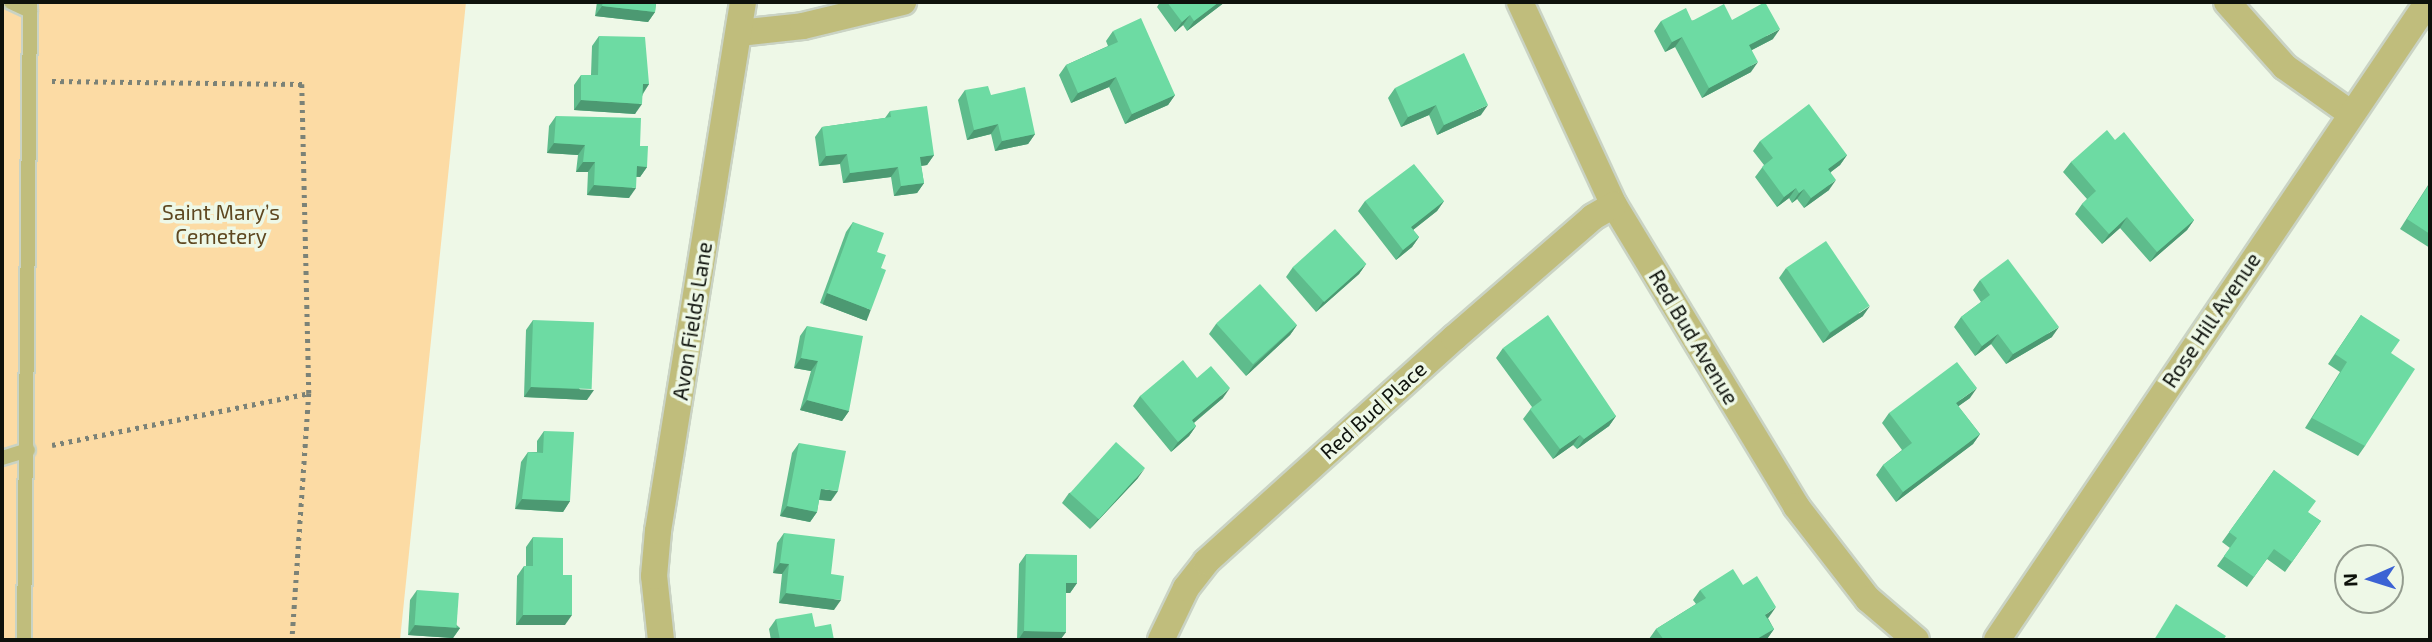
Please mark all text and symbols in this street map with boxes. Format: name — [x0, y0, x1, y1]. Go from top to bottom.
park label: Saint Mary’s Cemetery — [162, 199, 280, 249]
street label: Avon Fields Lane — [667, 240, 717, 402]
street label: Rose Hill Avenue — [2156, 247, 2266, 393]
street label: Red Bud Avenue — [1644, 265, 1744, 409]
street label: Red Bud Place — [1315, 356, 1431, 464]
north arrow — [2334, 544, 2404, 614]
text: N — [2338, 573, 2361, 587]

